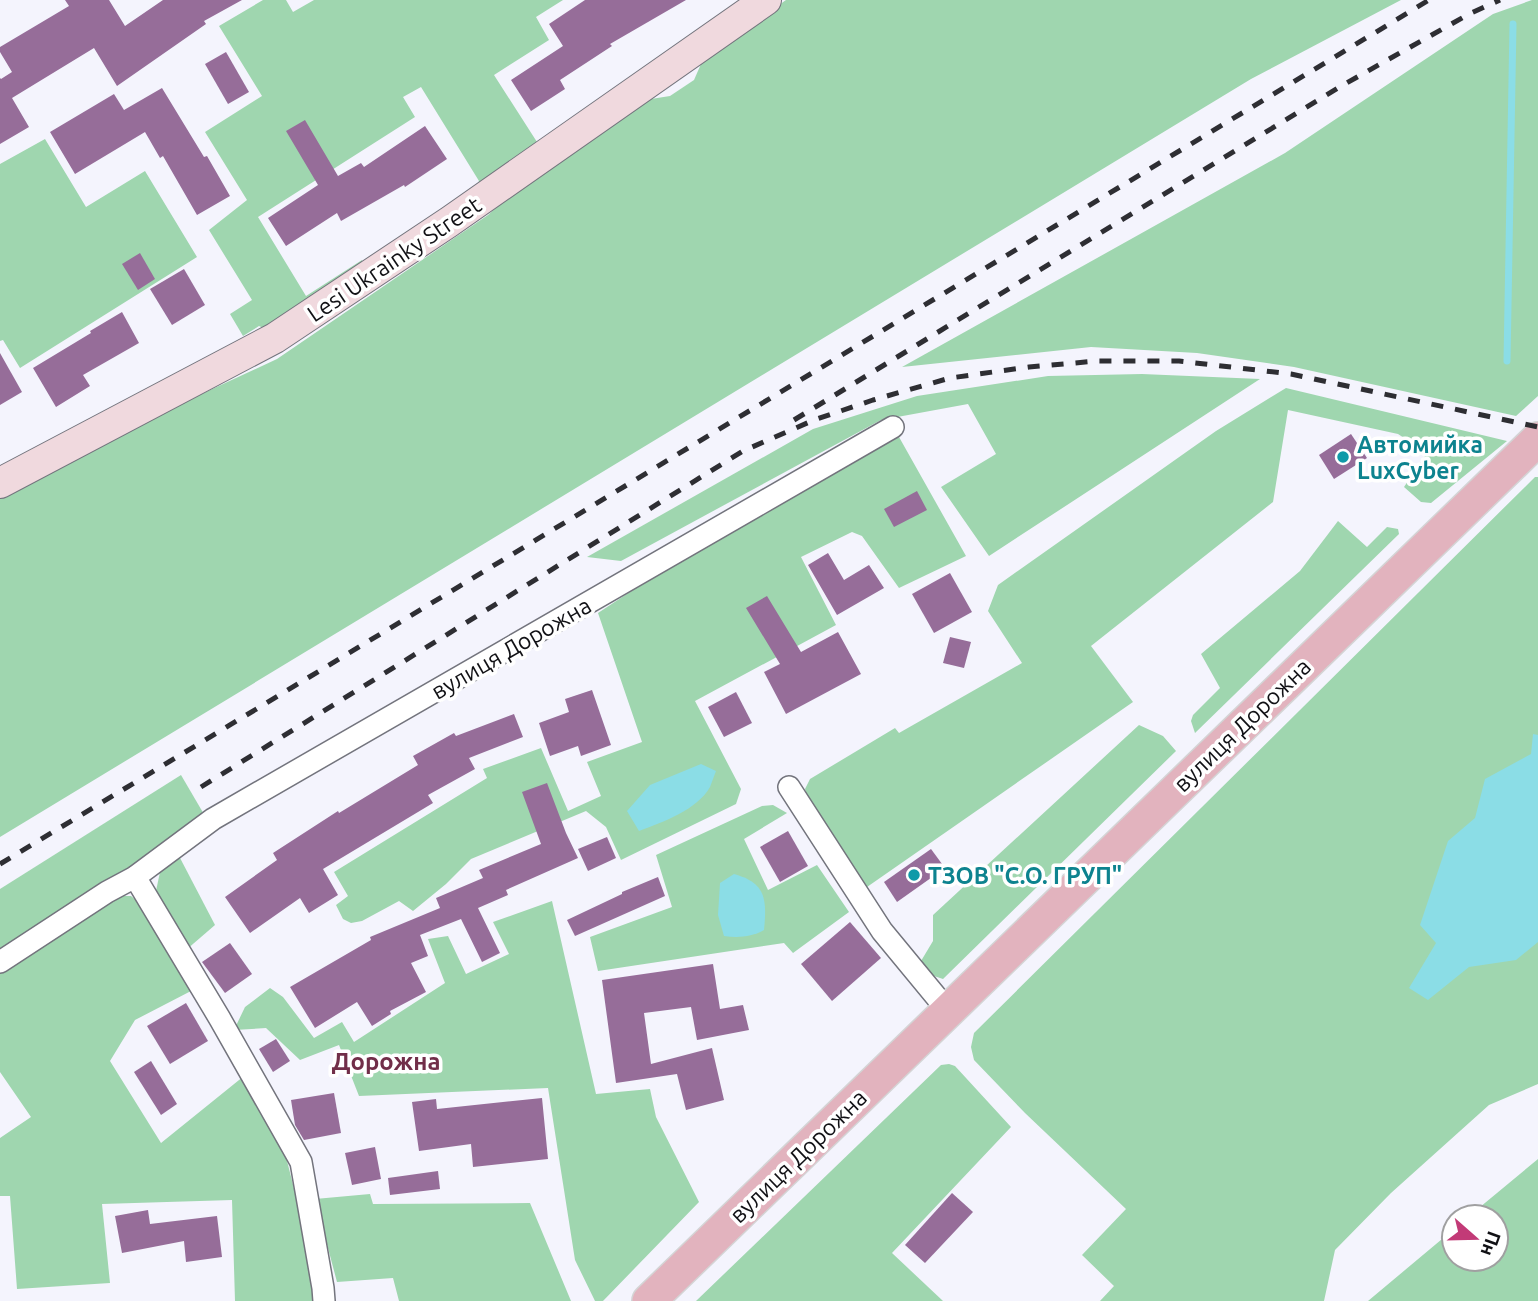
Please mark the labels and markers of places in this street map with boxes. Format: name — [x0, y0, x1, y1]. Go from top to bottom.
place label: Автомийка LuxCyber — [1357, 432, 1483, 483]
marker: Автомийка LuxCyber — [1335, 449, 1351, 465]
place label: ТЗОВ "С.О. ГРУП" — [928, 863, 1122, 888]
marker: ТЗОВ "С.О. ГРУП" — [906, 867, 922, 883]

